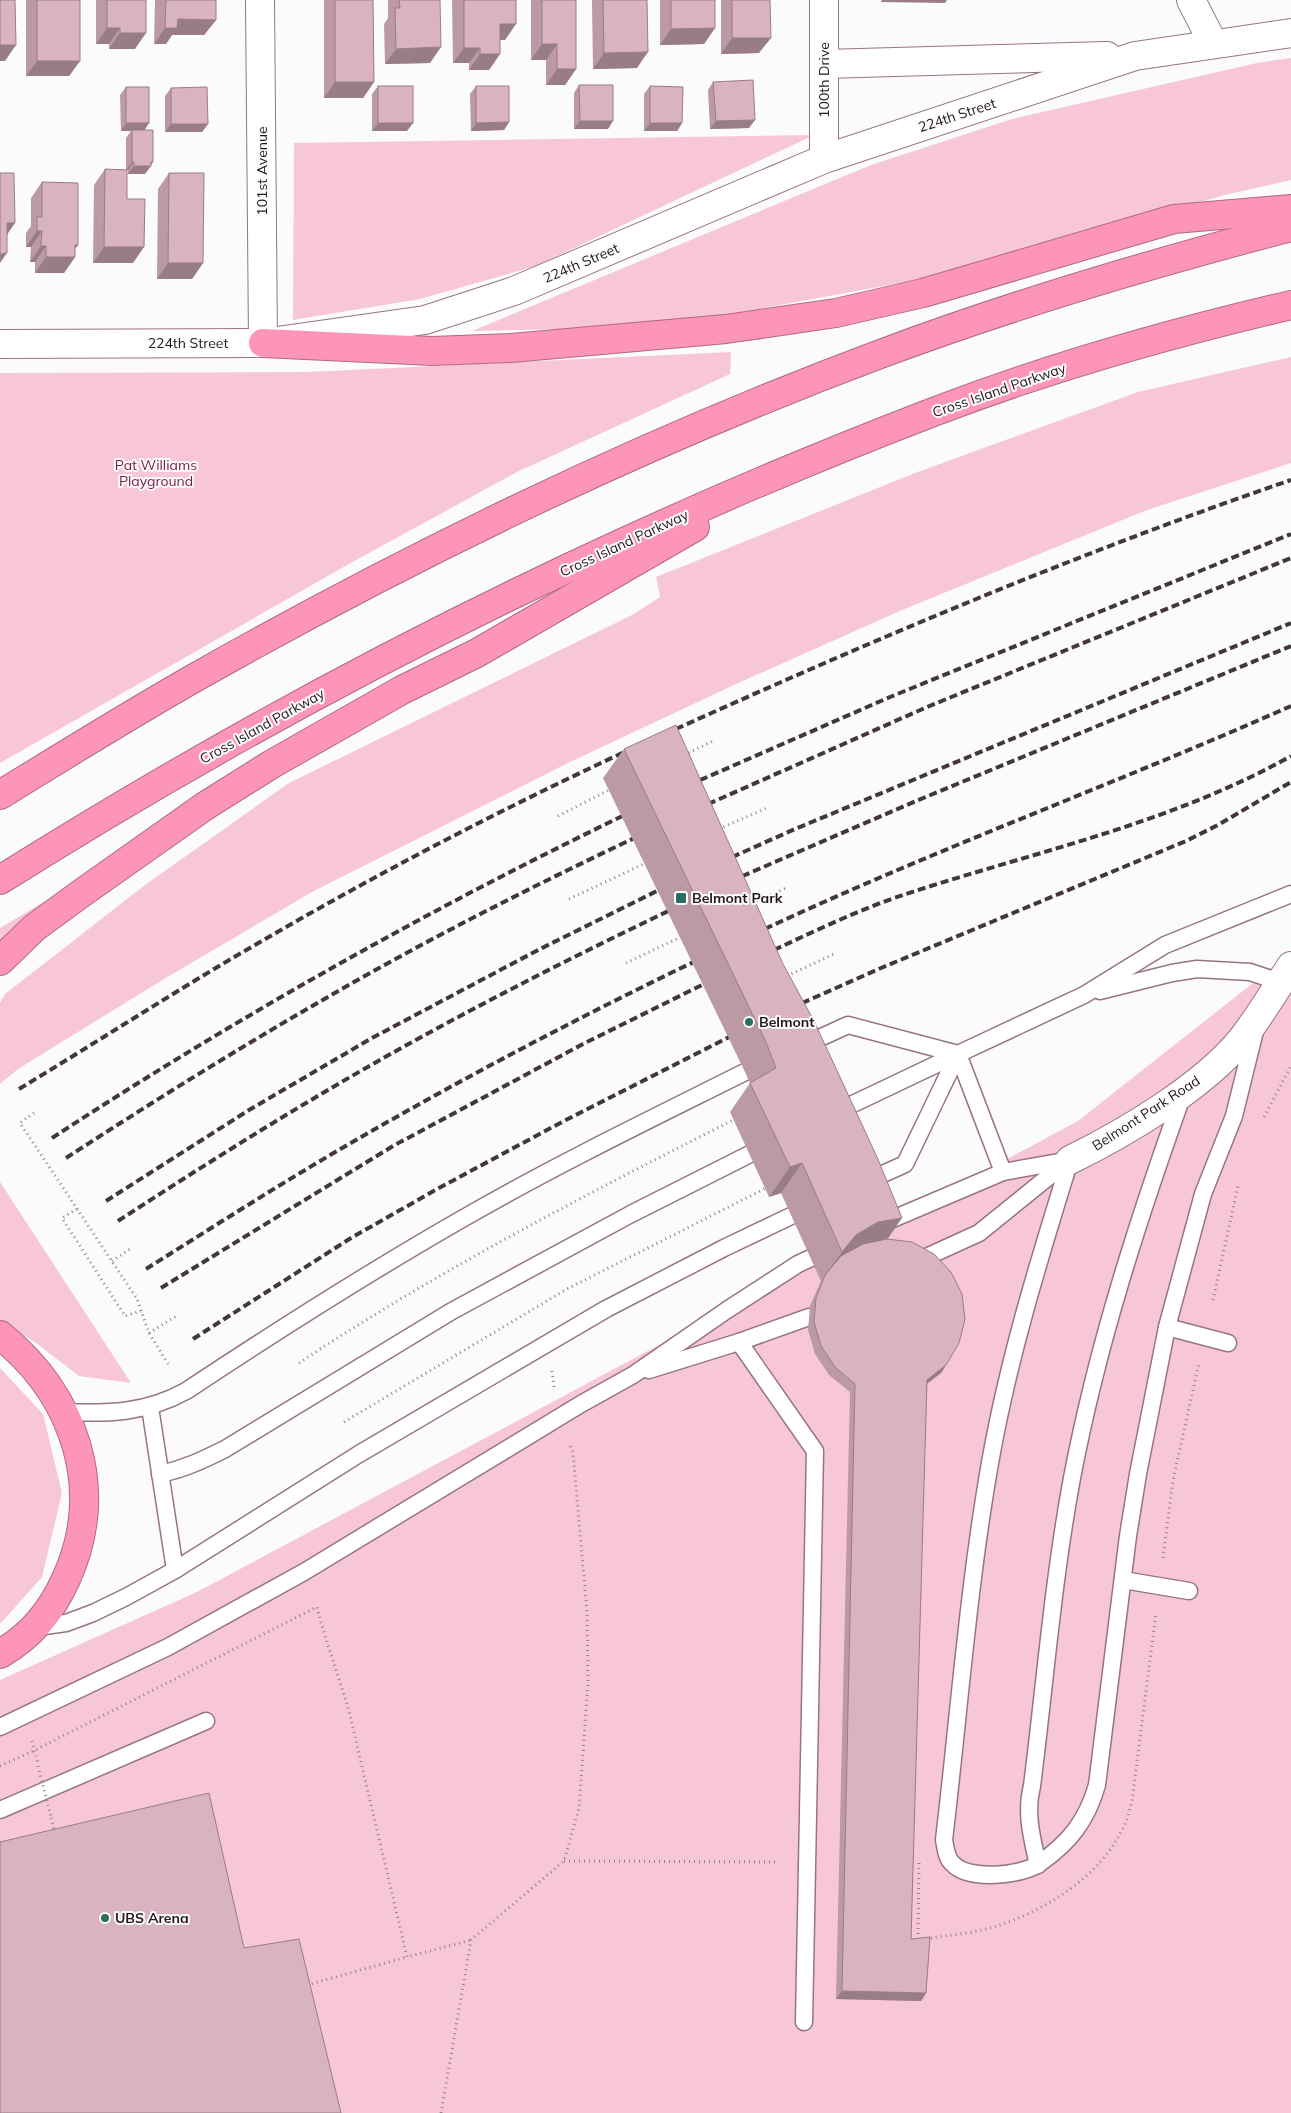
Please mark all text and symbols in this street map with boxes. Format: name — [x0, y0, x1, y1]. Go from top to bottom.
street label: 100th Drive — [815, 42, 833, 118]
street label: 224th Street — [916, 94, 998, 136]
street label: 101st Avenue — [253, 126, 271, 216]
street label: 224th Street — [540, 239, 622, 287]
street label: 224th Street — [148, 334, 228, 352]
street label: Cross Island Parkway — [930, 359, 1069, 421]
park label: Pat Williams Playground — [115, 456, 197, 490]
street label: Cross Island Parkway — [557, 505, 692, 581]
street label: Cross Island Parkway — [197, 684, 328, 768]
place label: Belmont Park — [692, 889, 783, 907]
marker: Belmont Park — [674, 891, 688, 905]
place label: Belmont — [759, 1013, 815, 1031]
marker: Belmont — [743, 1016, 755, 1028]
street label: Belmont Park Road — [1089, 1071, 1203, 1155]
place label: UBS Arena — [115, 1909, 189, 1927]
marker: UBS Arena — [99, 1912, 111, 1924]

